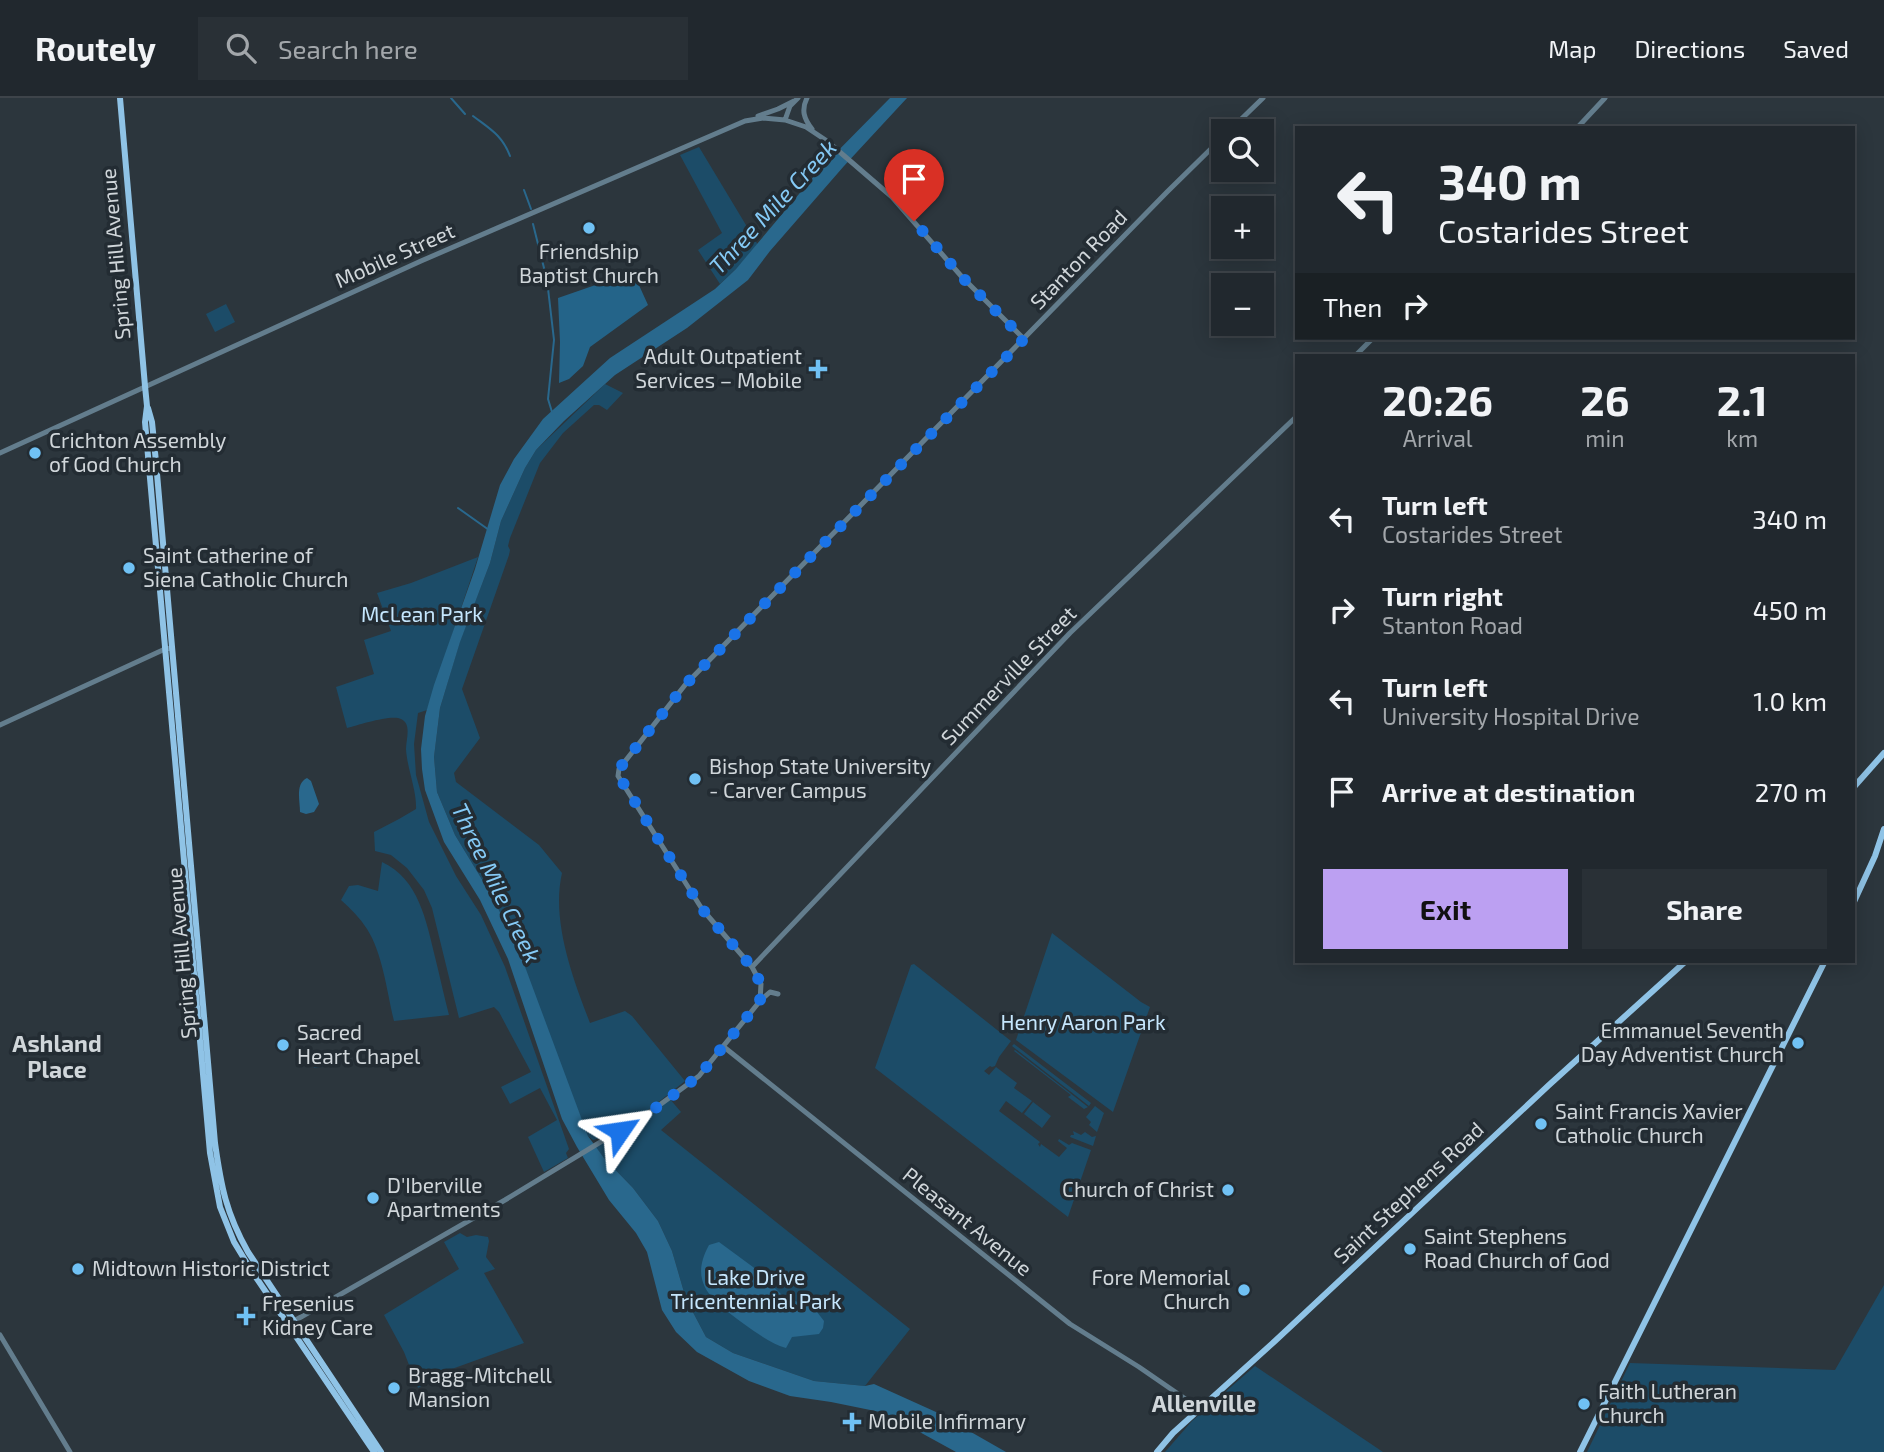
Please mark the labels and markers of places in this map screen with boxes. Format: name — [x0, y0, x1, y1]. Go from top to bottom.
pin — [884, 149, 944, 221]
marker: Friendship Baptist Church — [581, 220, 597, 236]
place label: Friendship Baptist Church — [519, 238, 659, 287]
place label: Adult Outpatient Services – Mobile — [635, 343, 802, 392]
marker: Adult Outpatient Services – Mobile — [808, 359, 828, 379]
place label: Crichton Assembly of God Church — [49, 427, 226, 476]
marker: Crichton Assembly of God Church — [27, 445, 43, 461]
place label: Saint Catherine of Siena Catholic Church — [143, 542, 348, 591]
marker: Saint Catherine of Siena Catholic Church — [121, 560, 137, 576]
place label: Bishop State University - Carver Campus — [709, 753, 931, 802]
marker: Bishop State University - Carver Campus — [687, 771, 703, 787]
place label: Emmanuel Seventh Day Adventist Church — [1581, 1017, 1784, 1066]
place label: Sacred Heart Chapel — [297, 1019, 421, 1068]
marker: Emmanuel Seventh Day Adventist Church — [1790, 1035, 1806, 1051]
marker: Sacred Heart Chapel — [275, 1037, 291, 1053]
place label: Saint Francis Xavier Catholic Church — [1555, 1098, 1743, 1147]
marker: Saint Francis Xavier Catholic Church — [1533, 1116, 1549, 1132]
place label: D'Iberville Apartments — [387, 1172, 501, 1221]
place label: Church of Christ — [1062, 1176, 1214, 1201]
marker: Church of Christ — [1220, 1182, 1236, 1198]
marker: D'Iberville Apartments — [365, 1190, 381, 1206]
place label: Saint Stephens Road Church of God — [1424, 1223, 1610, 1272]
marker: Saint Stephens Road Church of God — [1402, 1241, 1418, 1257]
place label: Midtown Historic District — [92, 1255, 330, 1280]
marker: Midtown Historic District — [70, 1261, 86, 1277]
place label: Fore Memorial Church — [1092, 1264, 1231, 1313]
marker: Fore Memorial Church — [1236, 1282, 1252, 1298]
place label: Fresenius Kidney Care — [262, 1290, 373, 1339]
marker: Fresenius Kidney Care — [236, 1306, 256, 1326]
place label: Bragg-Mitchell Mansion — [408, 1362, 552, 1411]
place label: Faith Lutheran Church — [1598, 1378, 1737, 1427]
marker: Bragg-Mitchell Mansion — [386, 1380, 402, 1396]
marker: Faith Lutheran Church — [1576, 1396, 1592, 1412]
place label: Mobile Infirmary — [868, 1408, 1026, 1433]
marker: Mobile Infirmary — [842, 1412, 862, 1432]

